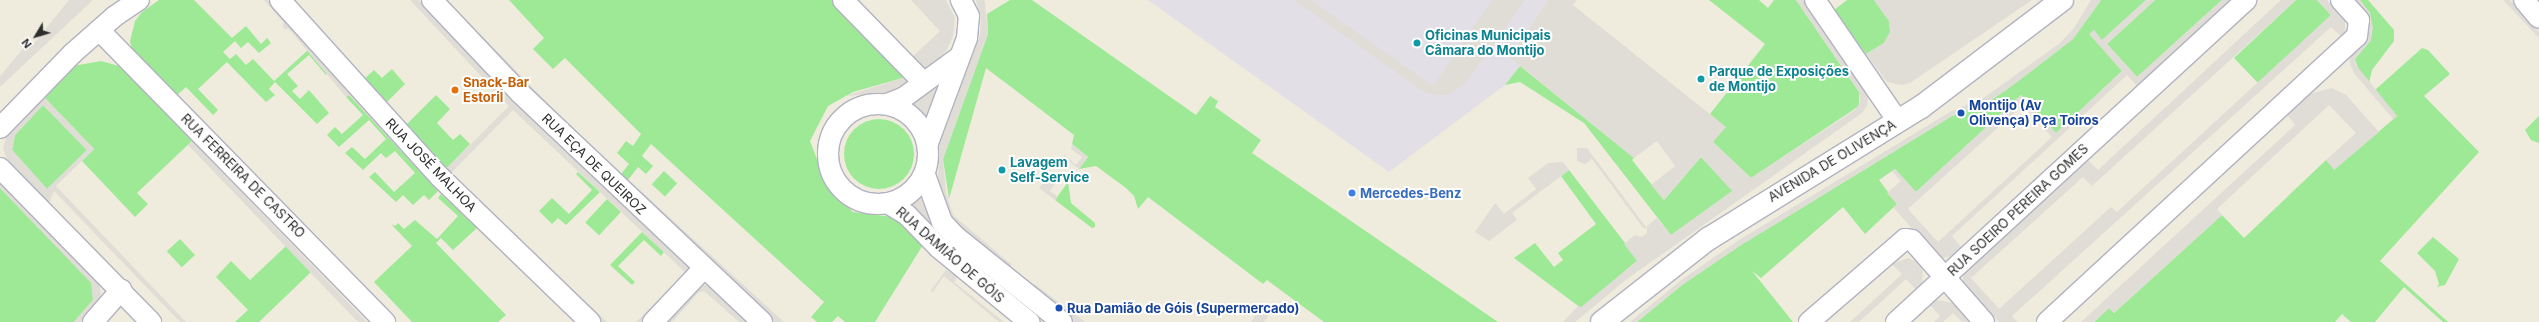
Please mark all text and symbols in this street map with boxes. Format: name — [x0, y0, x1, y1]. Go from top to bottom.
north arrow — [16, 16, 56, 56]
place label: Oficinas Municipais Câmara do Montijo — [1425, 28, 1551, 59]
text: N — [18, 36, 35, 51]
marker: Oficinas Municipais Câmara do Montijo — [1412, 38, 1422, 48]
place label: Parque de Exposições de Montijo — [1709, 64, 1849, 95]
marker: Parque de Exposições de Montijo — [1696, 74, 1706, 84]
place label: Snack-Bar Estoril — [463, 75, 529, 106]
marker: Snack-Bar Estoril — [450, 85, 460, 95]
place label: Montijo (Av Olivença) Pça Toiros — [1969, 98, 2099, 129]
marker: Montijo (Av Olivença) Pça Toiros — [1956, 108, 1966, 118]
street label: RUA EÇA DE QUEIROZ — [539, 110, 649, 218]
street label: RUA FERREIRA DE CASTRO — [178, 111, 308, 241]
street label: RUA JOSÉ MALHOA — [382, 115, 480, 215]
street label: AVENIDA DE OLIVENÇA — [1765, 117, 1899, 205]
street label: RUA SOEIRO PEREIRA GOMES — [1945, 141, 2091, 279]
place label: Lavagem Self-Service — [1010, 155, 1089, 186]
marker: Lavagem Self-Service — [997, 165, 1007, 175]
place label: Mercedes-Benz — [1360, 185, 1461, 201]
marker: Mercedes-Benz — [1347, 188, 1357, 198]
street label: RUA DAMIÃO DE GÓIS — [893, 204, 1007, 306]
place label: Rua Damião de Góis (Supermercado) — [1067, 300, 1299, 316]
marker: Rua Damião de Góis (Supermercado) — [1054, 303, 1064, 313]

